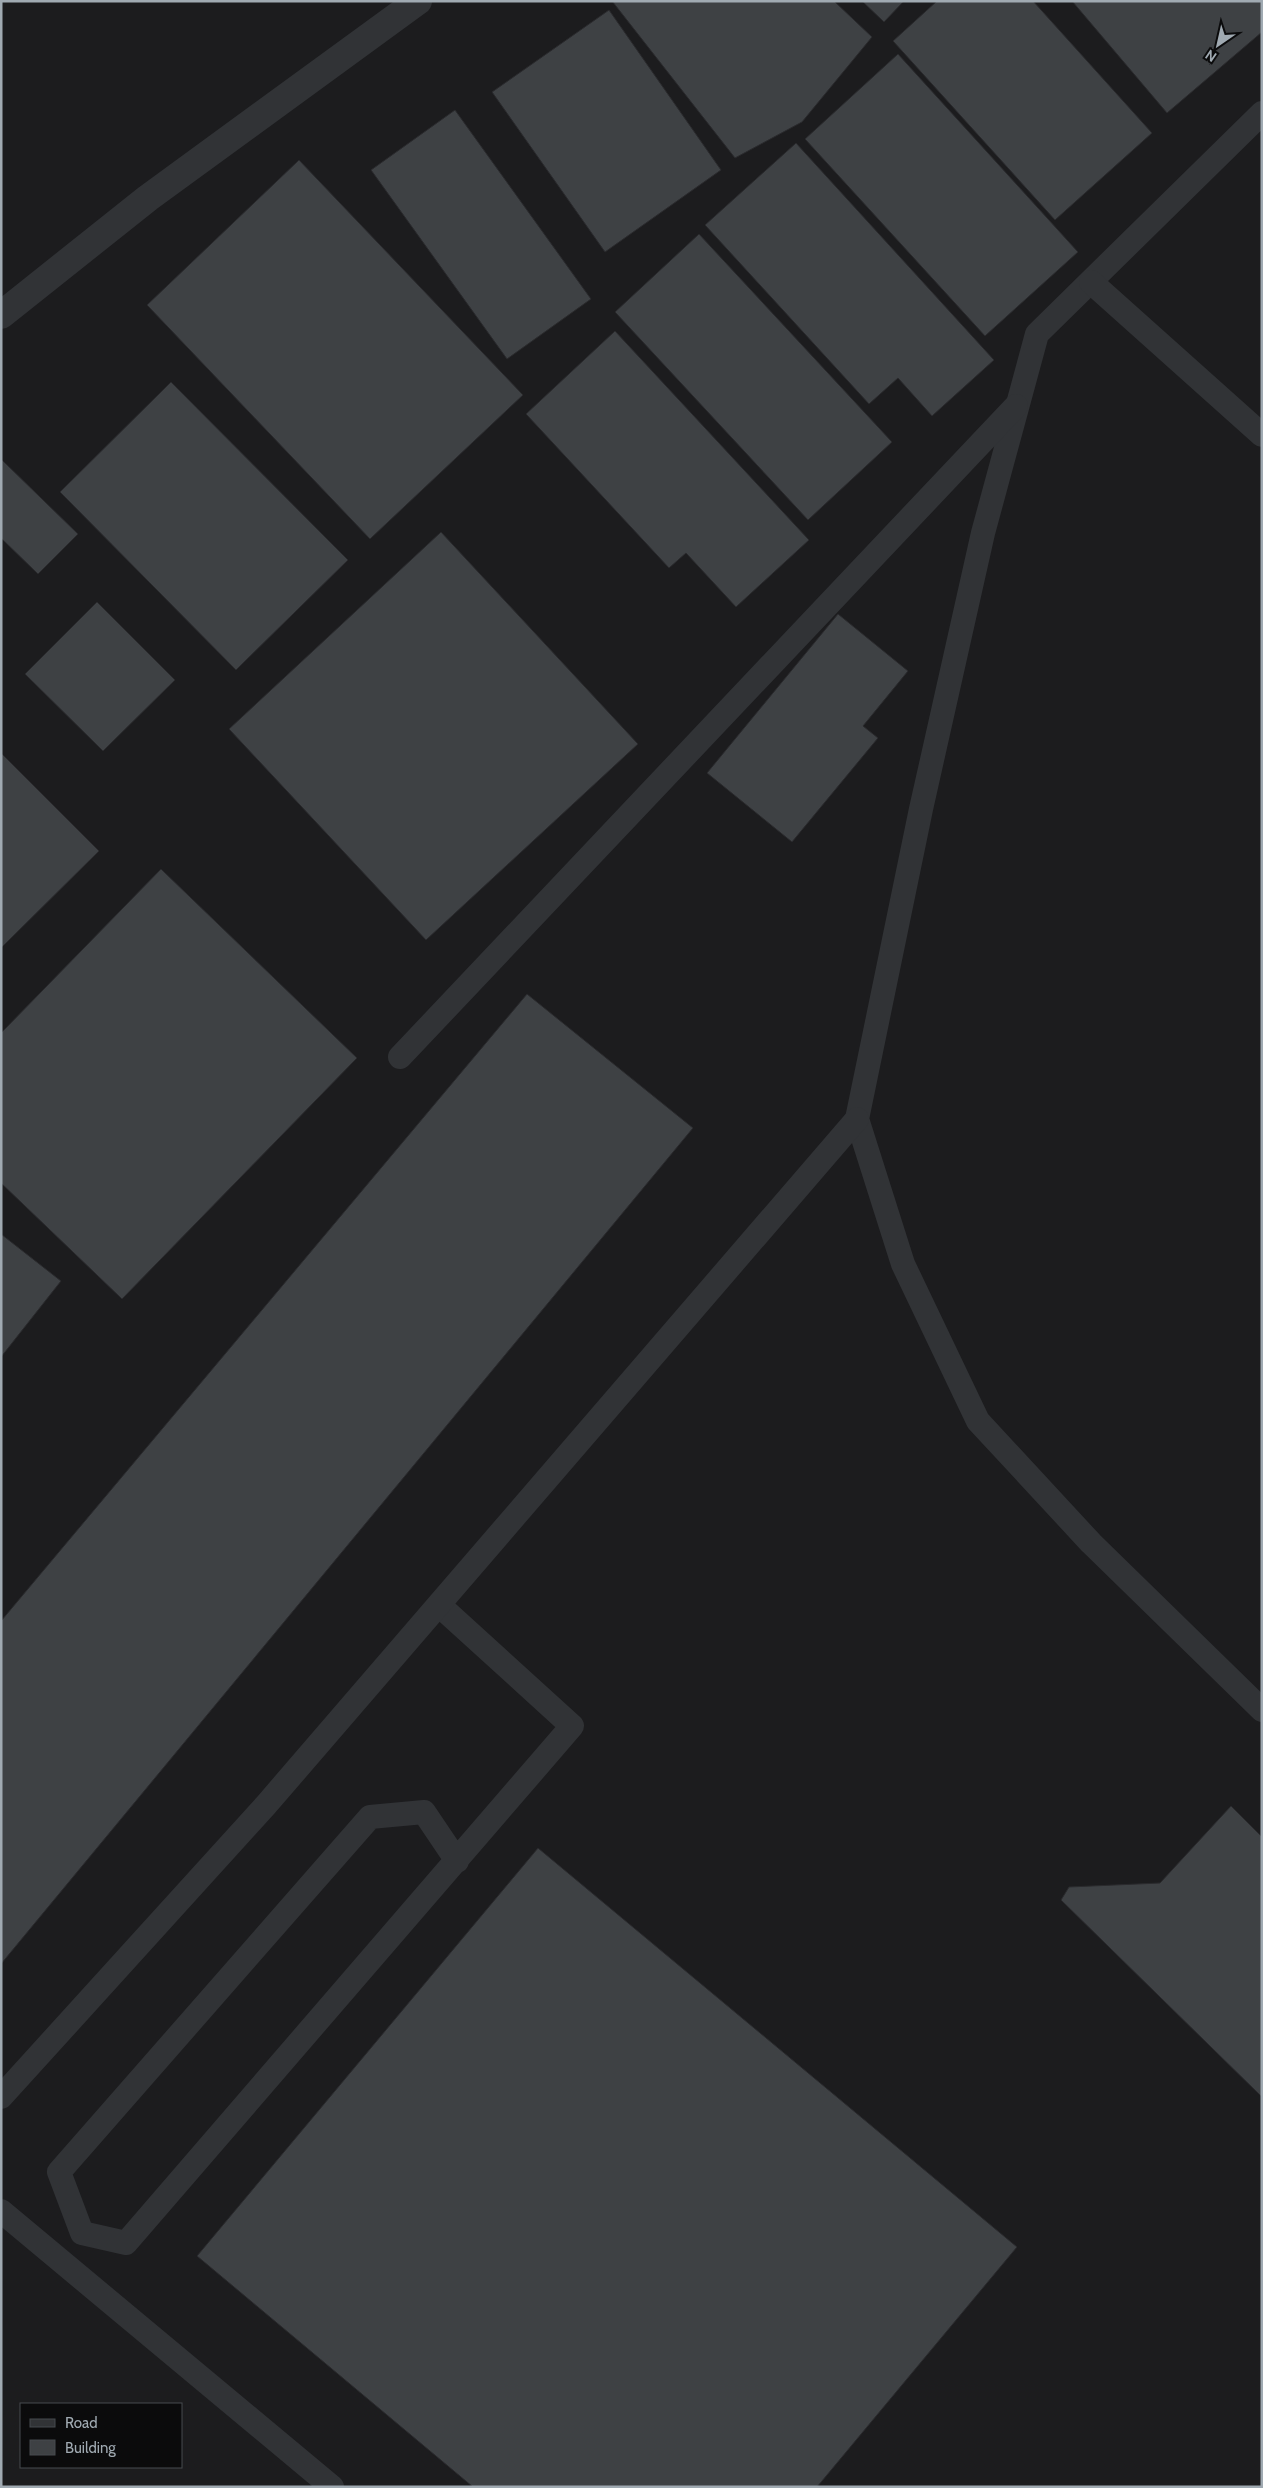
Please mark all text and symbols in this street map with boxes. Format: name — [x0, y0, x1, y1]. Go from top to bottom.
north arrow — [1193, 20, 1243, 70]
text: N — [1202, 46, 1220, 66]
legend — [20, 2403, 182, 2468]
text: Road — [65, 2414, 98, 2432]
text: Building — [65, 2439, 116, 2457]

